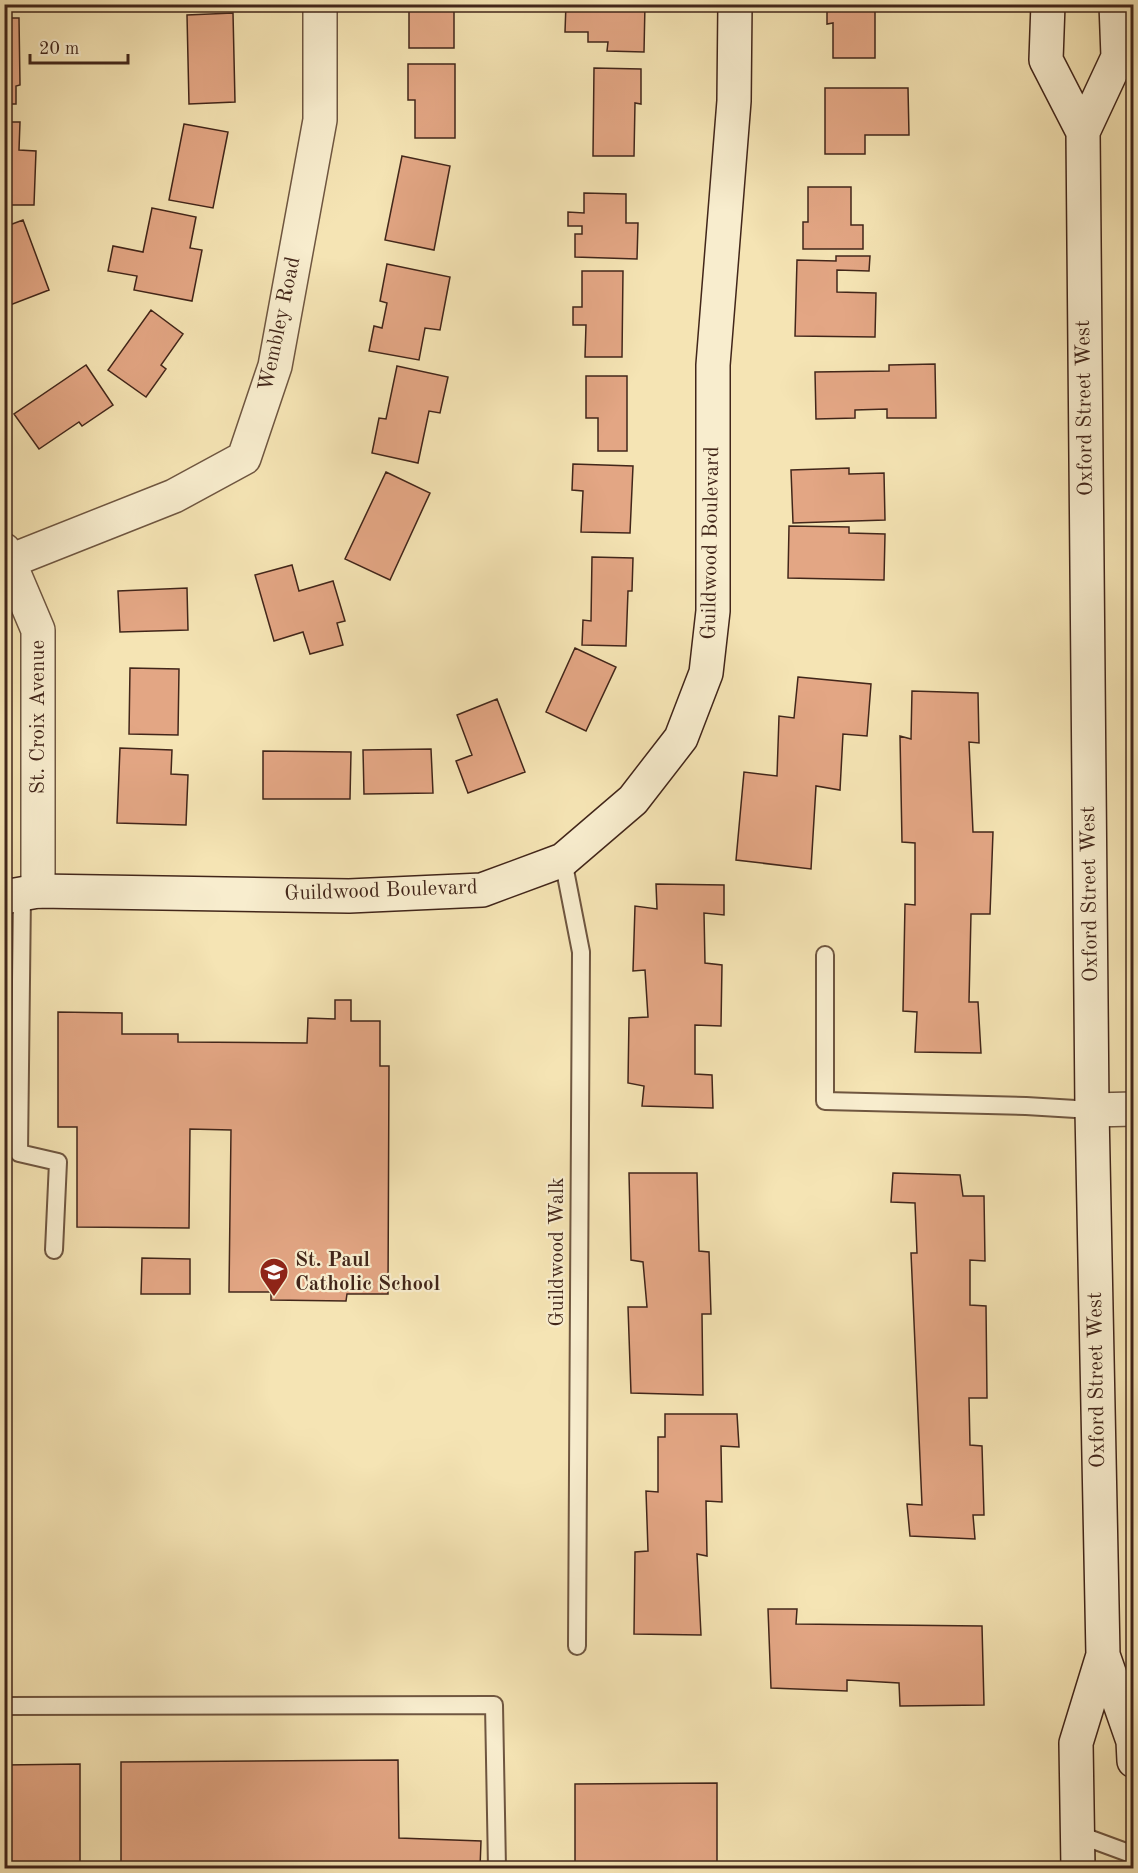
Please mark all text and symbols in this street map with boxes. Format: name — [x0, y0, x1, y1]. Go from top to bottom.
scale bar — [30, 27, 128, 65]
text: 20 m — [39, 40, 79, 58]
street label: Wembley Road — [256, 255, 304, 393]
street label: Oxford Street West — [1073, 320, 1097, 496]
street label: Guildwood Boulevard — [699, 446, 723, 640]
street label: St. Croix Avenue — [28, 640, 49, 794]
street label: Oxford Street West — [1078, 806, 1102, 982]
street label: Guildwood Boulevard — [284, 877, 478, 905]
street label: Guildwood Walk — [547, 1177, 568, 1327]
place label: St. Paul Catholic School — [295, 1250, 440, 1295]
school or university icon: St. Paul Catholic School — [258, 1256, 290, 1298]
street label: Oxford Street West — [1085, 1292, 1109, 1468]

